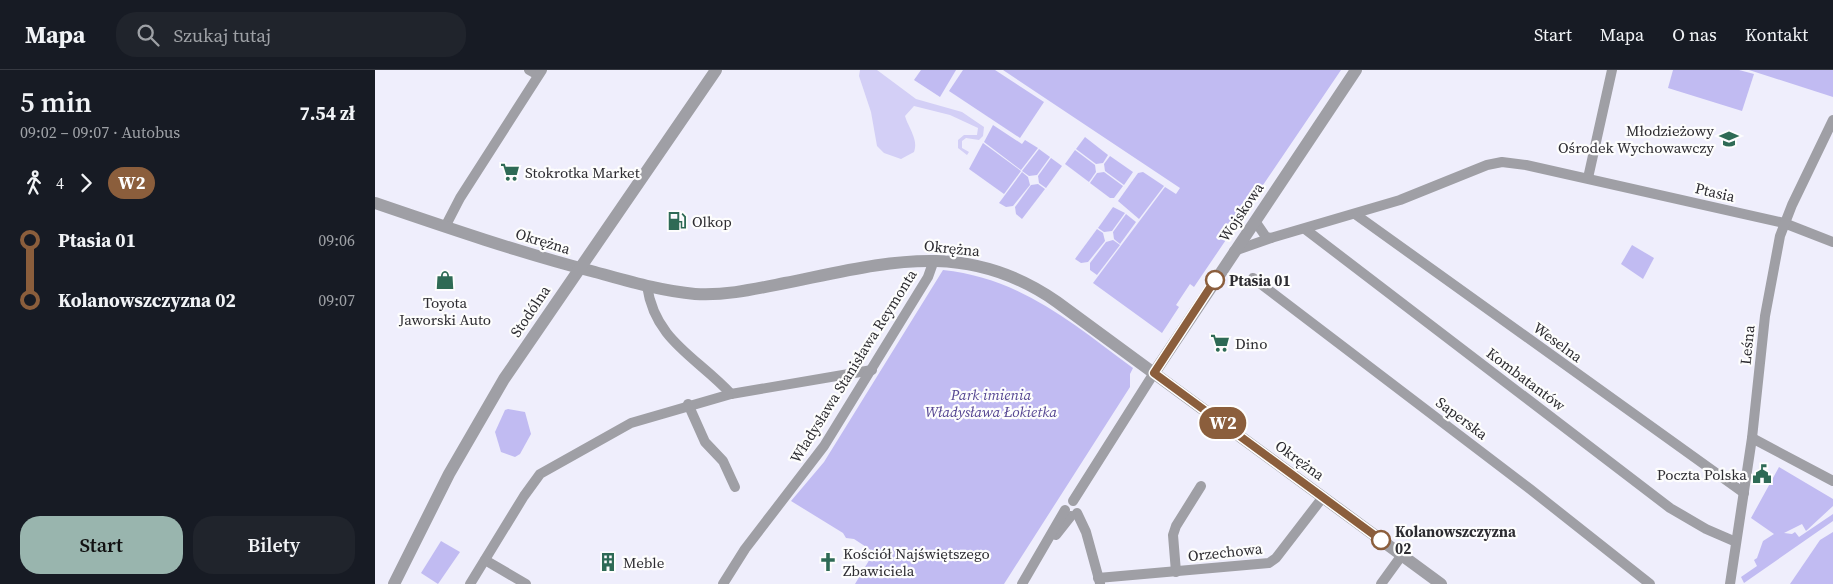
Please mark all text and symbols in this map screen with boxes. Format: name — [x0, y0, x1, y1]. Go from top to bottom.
search box — [116, 12, 466, 57]
text: Mapa — [25, 18, 86, 51]
icon: search — [134, 21, 162, 49]
text: Szukaj tutaj — [174, 22, 271, 48]
text: Start — [1534, 22, 1572, 47]
text: Mapa — [1600, 22, 1644, 47]
text: O nas — [1672, 22, 1717, 47]
text: Kontakt — [1745, 22, 1808, 47]
text: 5 min — [20, 83, 92, 121]
text: 7.54 zł — [299, 100, 355, 126]
place label: Młodzieżowy Ośrodek Wychowawczy — [1558, 120, 1714, 158]
text: 09:02 – 09:07 · Autobus — [20, 121, 180, 143]
school or university icon: Młodzieżowy Ośrodek Wychowawczy — [1718, 128, 1740, 150]
supermarket icon: Stokrotka Market — [499, 161, 521, 183]
place label: Stokrotka Market — [525, 162, 640, 183]
icon: walk — [20, 169, 48, 197]
icon: forward — [72, 169, 100, 197]
text: W2 — [118, 170, 145, 195]
text: 4 — [56, 172, 64, 194]
street label: Ptasia — [1693, 177, 1737, 207]
street label: Wojskowa — [1214, 178, 1269, 246]
fuel station icon: Olkop — [666, 210, 688, 232]
place label: Olkop — [692, 211, 732, 232]
street label: Okrężna — [513, 223, 573, 259]
text: Ptasia 01 — [58, 227, 136, 253]
text: 09:06 — [318, 229, 355, 251]
street label: Okrężna — [923, 235, 981, 261]
street label: Władysława Stanisława Reymonta — [785, 265, 922, 467]
shop icon: Toyota Jaworski Auto — [434, 269, 456, 291]
marker: Ptasia 01 — [1205, 270, 1225, 290]
place label: Ptasia 01 — [1229, 270, 1291, 291]
street label: Stodólna — [505, 281, 555, 341]
text: Kolanowszczyzna 02 — [58, 287, 236, 313]
text: 09:07 — [318, 289, 355, 311]
place label: Toyota Jaworski Auto — [398, 292, 491, 330]
street label: Weselna — [1529, 317, 1587, 367]
street label: Leśna — [1734, 324, 1760, 366]
supermarket icon: Dino — [1209, 332, 1231, 354]
place label: Dino — [1235, 333, 1267, 354]
street label: Kombatantów — [1482, 342, 1570, 416]
park label: Park imienia Władysława Łokietka — [925, 384, 1057, 422]
street label: Saperska — [1432, 392, 1492, 445]
line badge: W2 — [1201, 407, 1245, 439]
text: W2 — [1209, 410, 1237, 435]
street label: Okrężna — [1271, 435, 1329, 485]
public building icon: Poczta Polska — [1751, 463, 1773, 485]
place label: Poczta Polska — [1657, 464, 1747, 485]
button: Start — [20, 516, 183, 574]
button: Bilety — [193, 516, 355, 574]
place label: Kolanowszczyzna 02 — [1395, 521, 1517, 559]
marker: Kolanowszczyzna 02 — [1371, 530, 1391, 550]
street label: Orzechowa — [1187, 538, 1264, 566]
place label: Kościół Najświętszego Zbawiciela — [843, 543, 990, 581]
building icon: Meble — [597, 551, 619, 573]
church icon: Kościół Najświętszego Zbawiciela — [817, 551, 839, 573]
place label: Meble — [623, 552, 665, 573]

